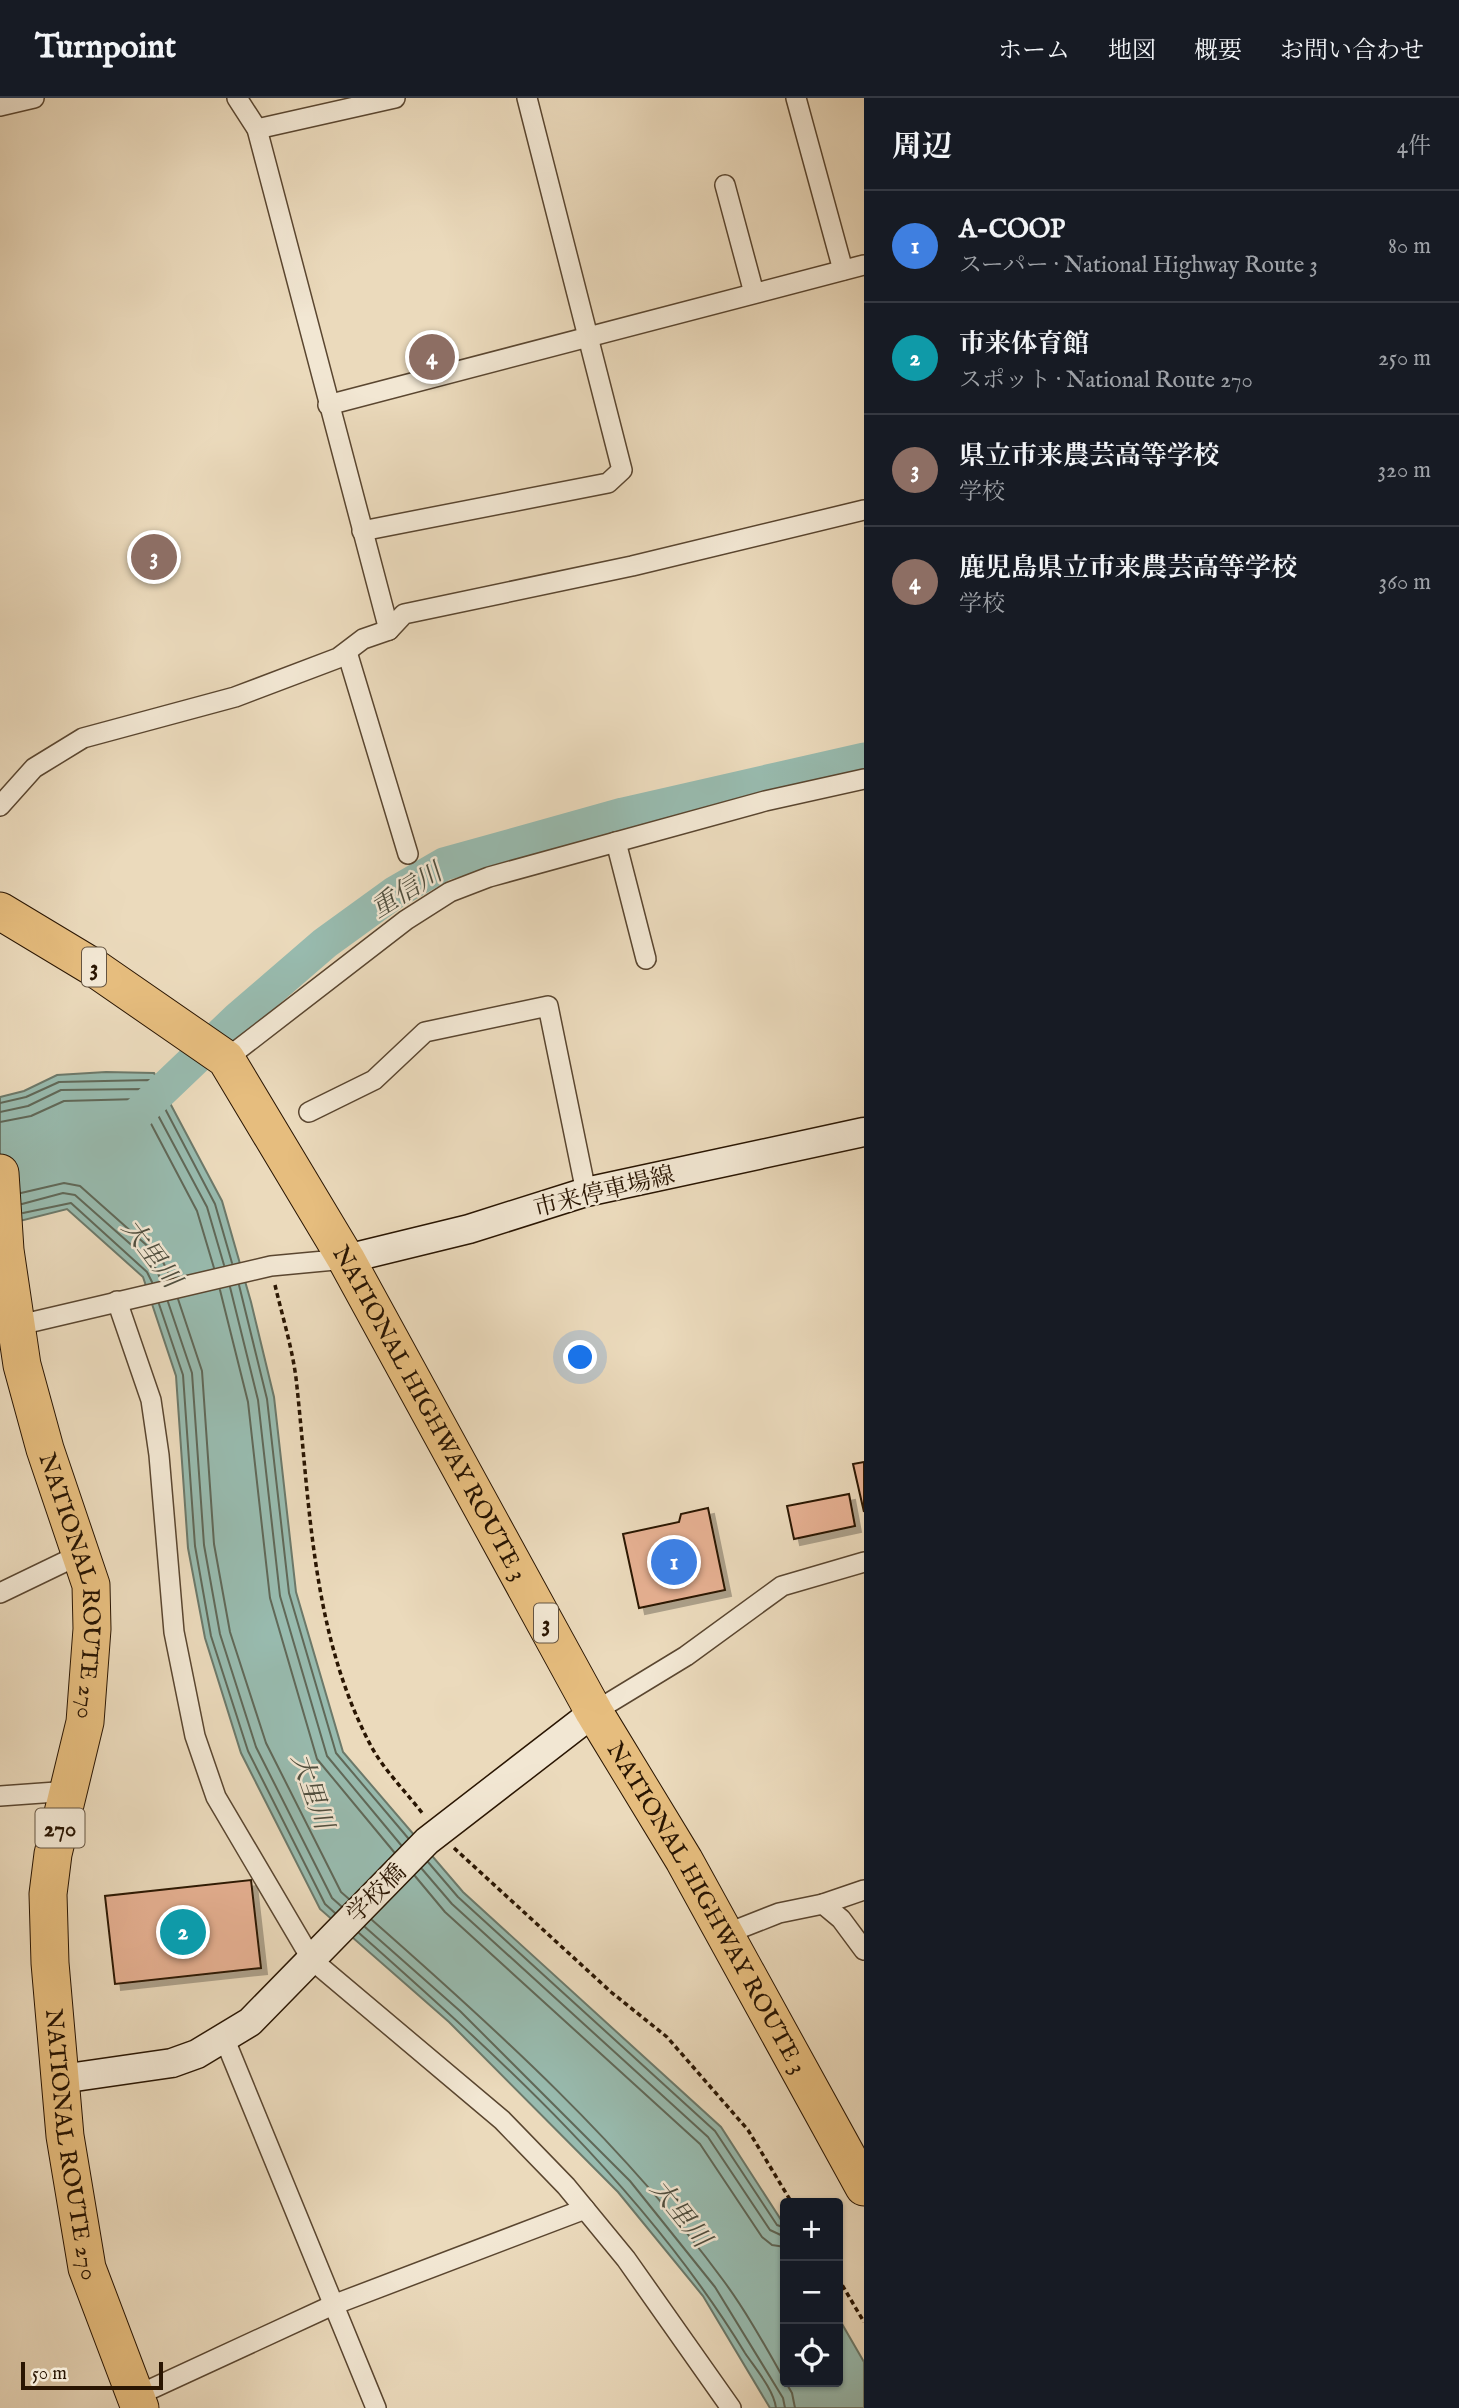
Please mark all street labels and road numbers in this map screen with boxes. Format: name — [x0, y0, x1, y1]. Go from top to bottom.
road number: 3 — [82, 947, 106, 986]
street label: 市来停車場線 — [531, 1160, 678, 1225]
street label: NATIONAL HIGHWAY ROUTE 3 — [325, 1240, 533, 1587]
street label: NATIONAL ROUTE 270 — [30, 1449, 106, 1720]
road number: 3 — [534, 1604, 558, 1642]
street label: NATIONAL HIGHWAY ROUTE 3 — [599, 1737, 813, 2080]
road number: 270 — [36, 1808, 84, 1848]
street label: 学校橋 — [341, 1858, 413, 1930]
street label: NATIONAL ROUTE 270 — [37, 2008, 104, 2285]

